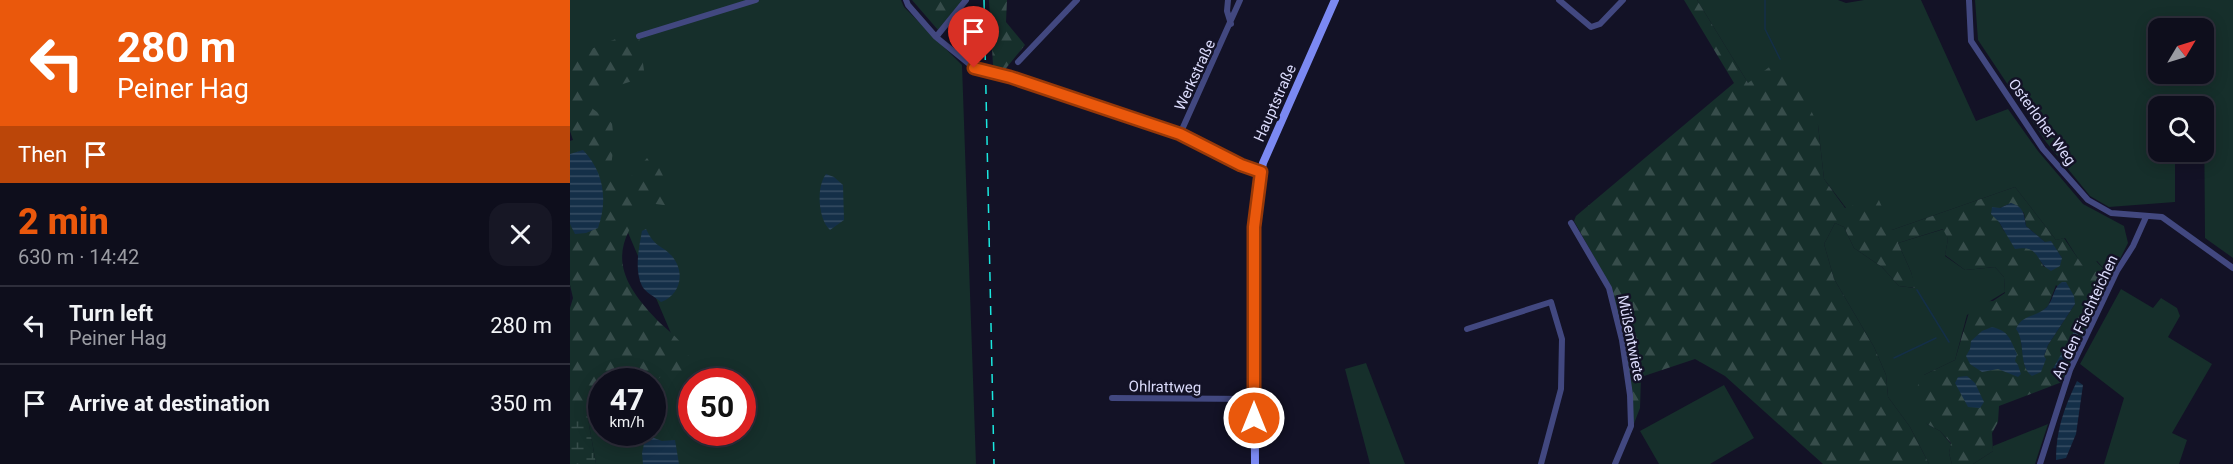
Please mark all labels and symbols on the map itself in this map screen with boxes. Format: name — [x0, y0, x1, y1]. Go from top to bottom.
pin — [948, 6, 999, 68]
north arrow — [2148, 18, 2214, 84]
street label: Werkstraße — [1171, 37, 1219, 113]
street label: Hauptstraße — [1250, 61, 1300, 145]
street label: Osterloher Weg — [2005, 75, 2079, 169]
street label: An den Fischteichen — [2048, 252, 2122, 382]
street label: Müßentwiete — [1614, 293, 1648, 383]
speed limit sign: 50 — [678, 368, 756, 446]
street label: Ohlrattweg — [1129, 377, 1201, 397]
position arrow — [1222, 386, 1286, 450]

